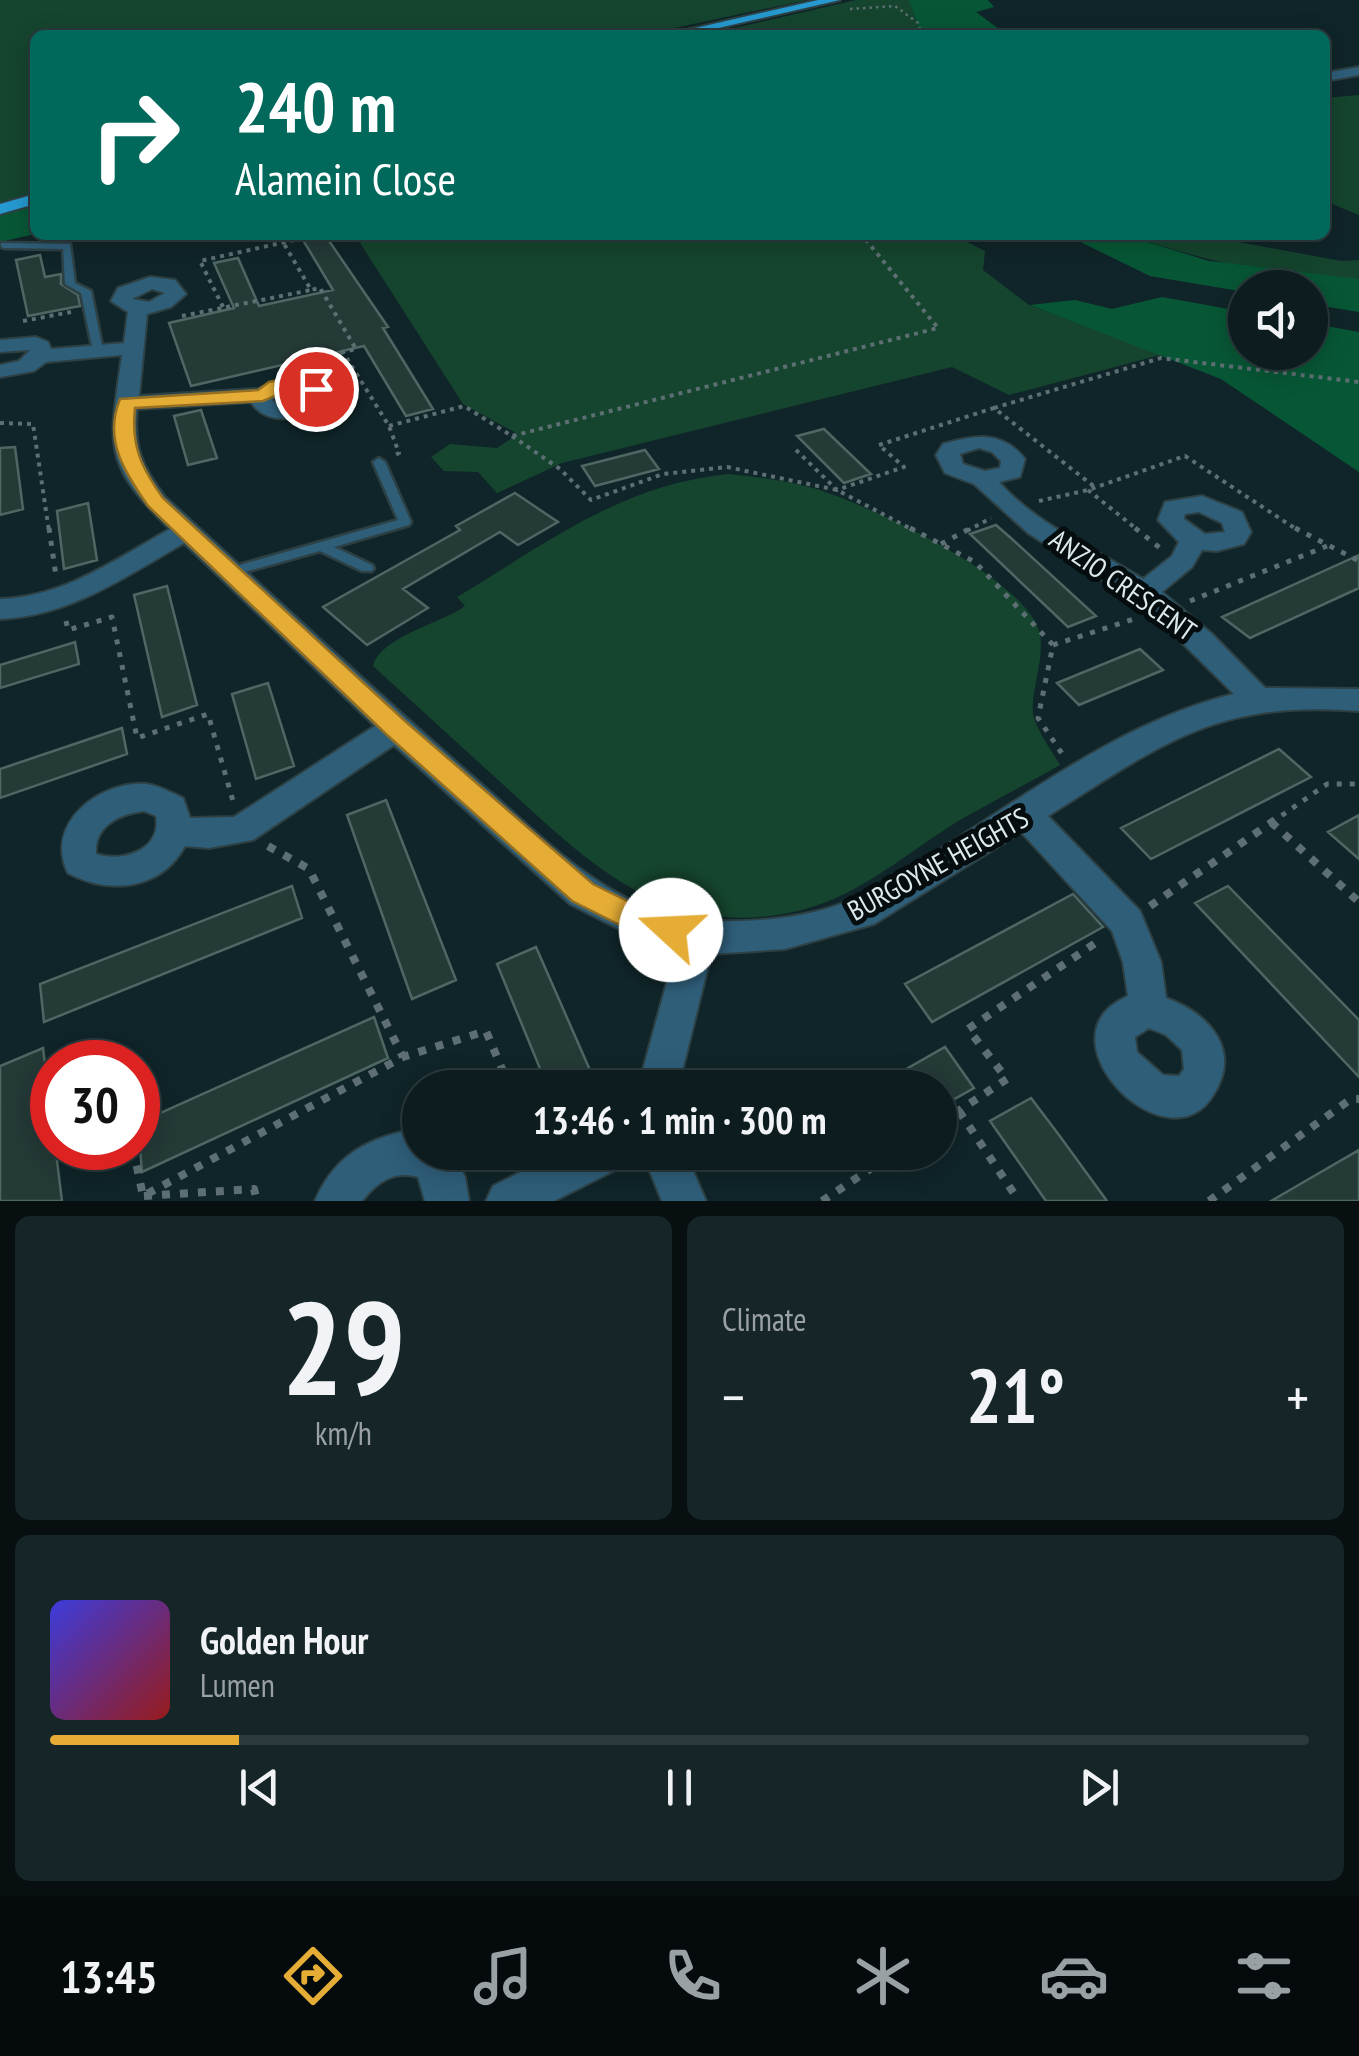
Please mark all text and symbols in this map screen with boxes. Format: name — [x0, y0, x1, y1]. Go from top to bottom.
text: 240 m — [235, 61, 396, 151]
icon: right — [70, 70, 200, 200]
text: Alamein Close — [235, 149, 456, 207]
map controls — [1228, 270, 1328, 370]
button: sound — [1228, 270, 1328, 370]
pin — [274, 347, 359, 432]
icon: arrive — [289, 362, 344, 417]
street label: ANZIO CRESCENT — [1043, 520, 1204, 649]
street label: BURGOYNE HEIGHTS — [841, 799, 1035, 929]
position arrow — [619, 878, 723, 982]
speed limit sign: 30 — [30, 1040, 160, 1170]
text: 13:46 · 1 min · 300 m — [533, 1095, 826, 1144]
text: 29 — [281, 1263, 406, 1431]
text: Climate — [722, 1298, 806, 1340]
text: 21° — [966, 1347, 1065, 1444]
text: − — [722, 1361, 745, 1432]
text: + — [1286, 1361, 1309, 1432]
text: km/h — [315, 1412, 372, 1454]
text: Golden Hour — [200, 1615, 369, 1664]
text: Lumen — [200, 1664, 275, 1706]
icon: previous — [232, 1760, 287, 1815]
icon: pause — [652, 1760, 707, 1815]
icon: next — [1072, 1760, 1127, 1815]
icon: directions — [278, 1941, 348, 2011]
icon: music — [468, 1941, 538, 2011]
icon: phone — [658, 1941, 728, 2011]
icon: climate — [848, 1941, 918, 2011]
icon: car — [1039, 1941, 1109, 2011]
icon: filters — [1229, 1941, 1299, 2011]
text: 13:45 — [60, 1947, 157, 2005]

